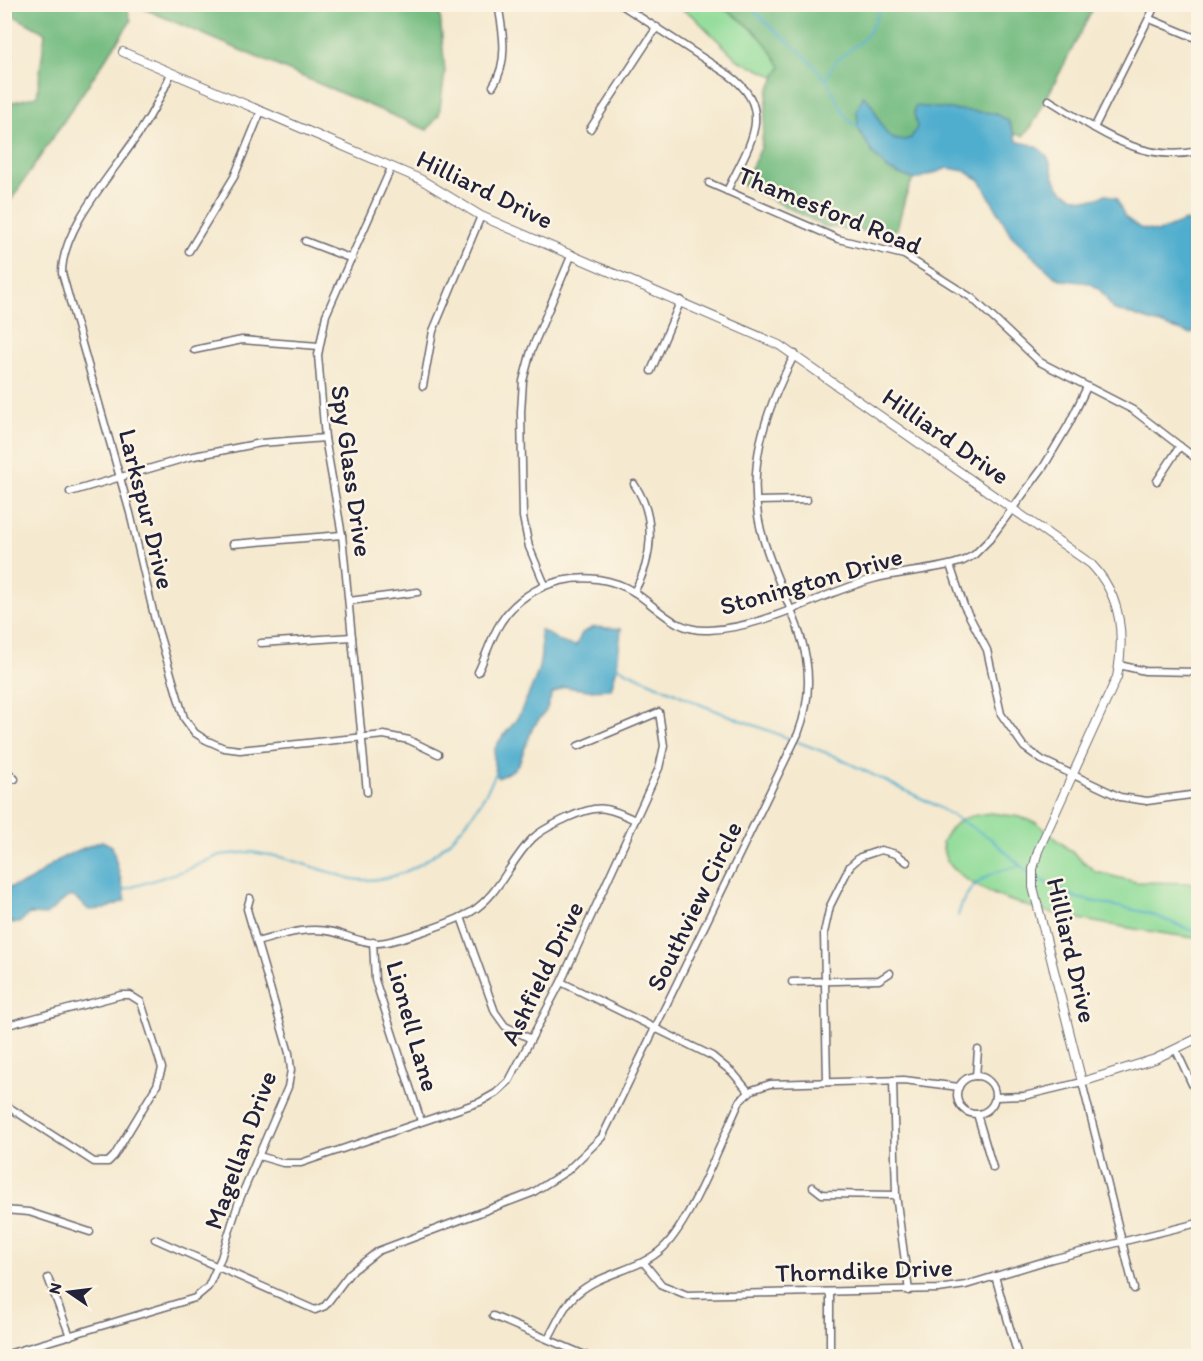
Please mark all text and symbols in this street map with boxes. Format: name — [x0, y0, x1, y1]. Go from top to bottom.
street label: Hilliard Drive — [411, 142, 559, 236]
street label: Thamesford Road — [733, 158, 927, 262]
street label: Hilliard Drive — [876, 380, 1016, 492]
street label: Spy Glass Drive — [324, 383, 380, 559]
street label: Larkspur Drive — [112, 425, 182, 593]
street label: Stonington Drive — [716, 540, 906, 622]
street label: Southview Circle — [639, 816, 749, 996]
street label: Hilliard Drive — [1040, 874, 1104, 1026]
street label: Ashfield Drive — [493, 896, 591, 1050]
street label: Lionell Lane — [379, 957, 447, 1095]
street label: Magellan Drive — [196, 1066, 284, 1234]
street label: Thorndike Drive — [775, 1251, 953, 1289]
north arrow — [39, 1262, 99, 1322]
text: N — [44, 1281, 65, 1296]

